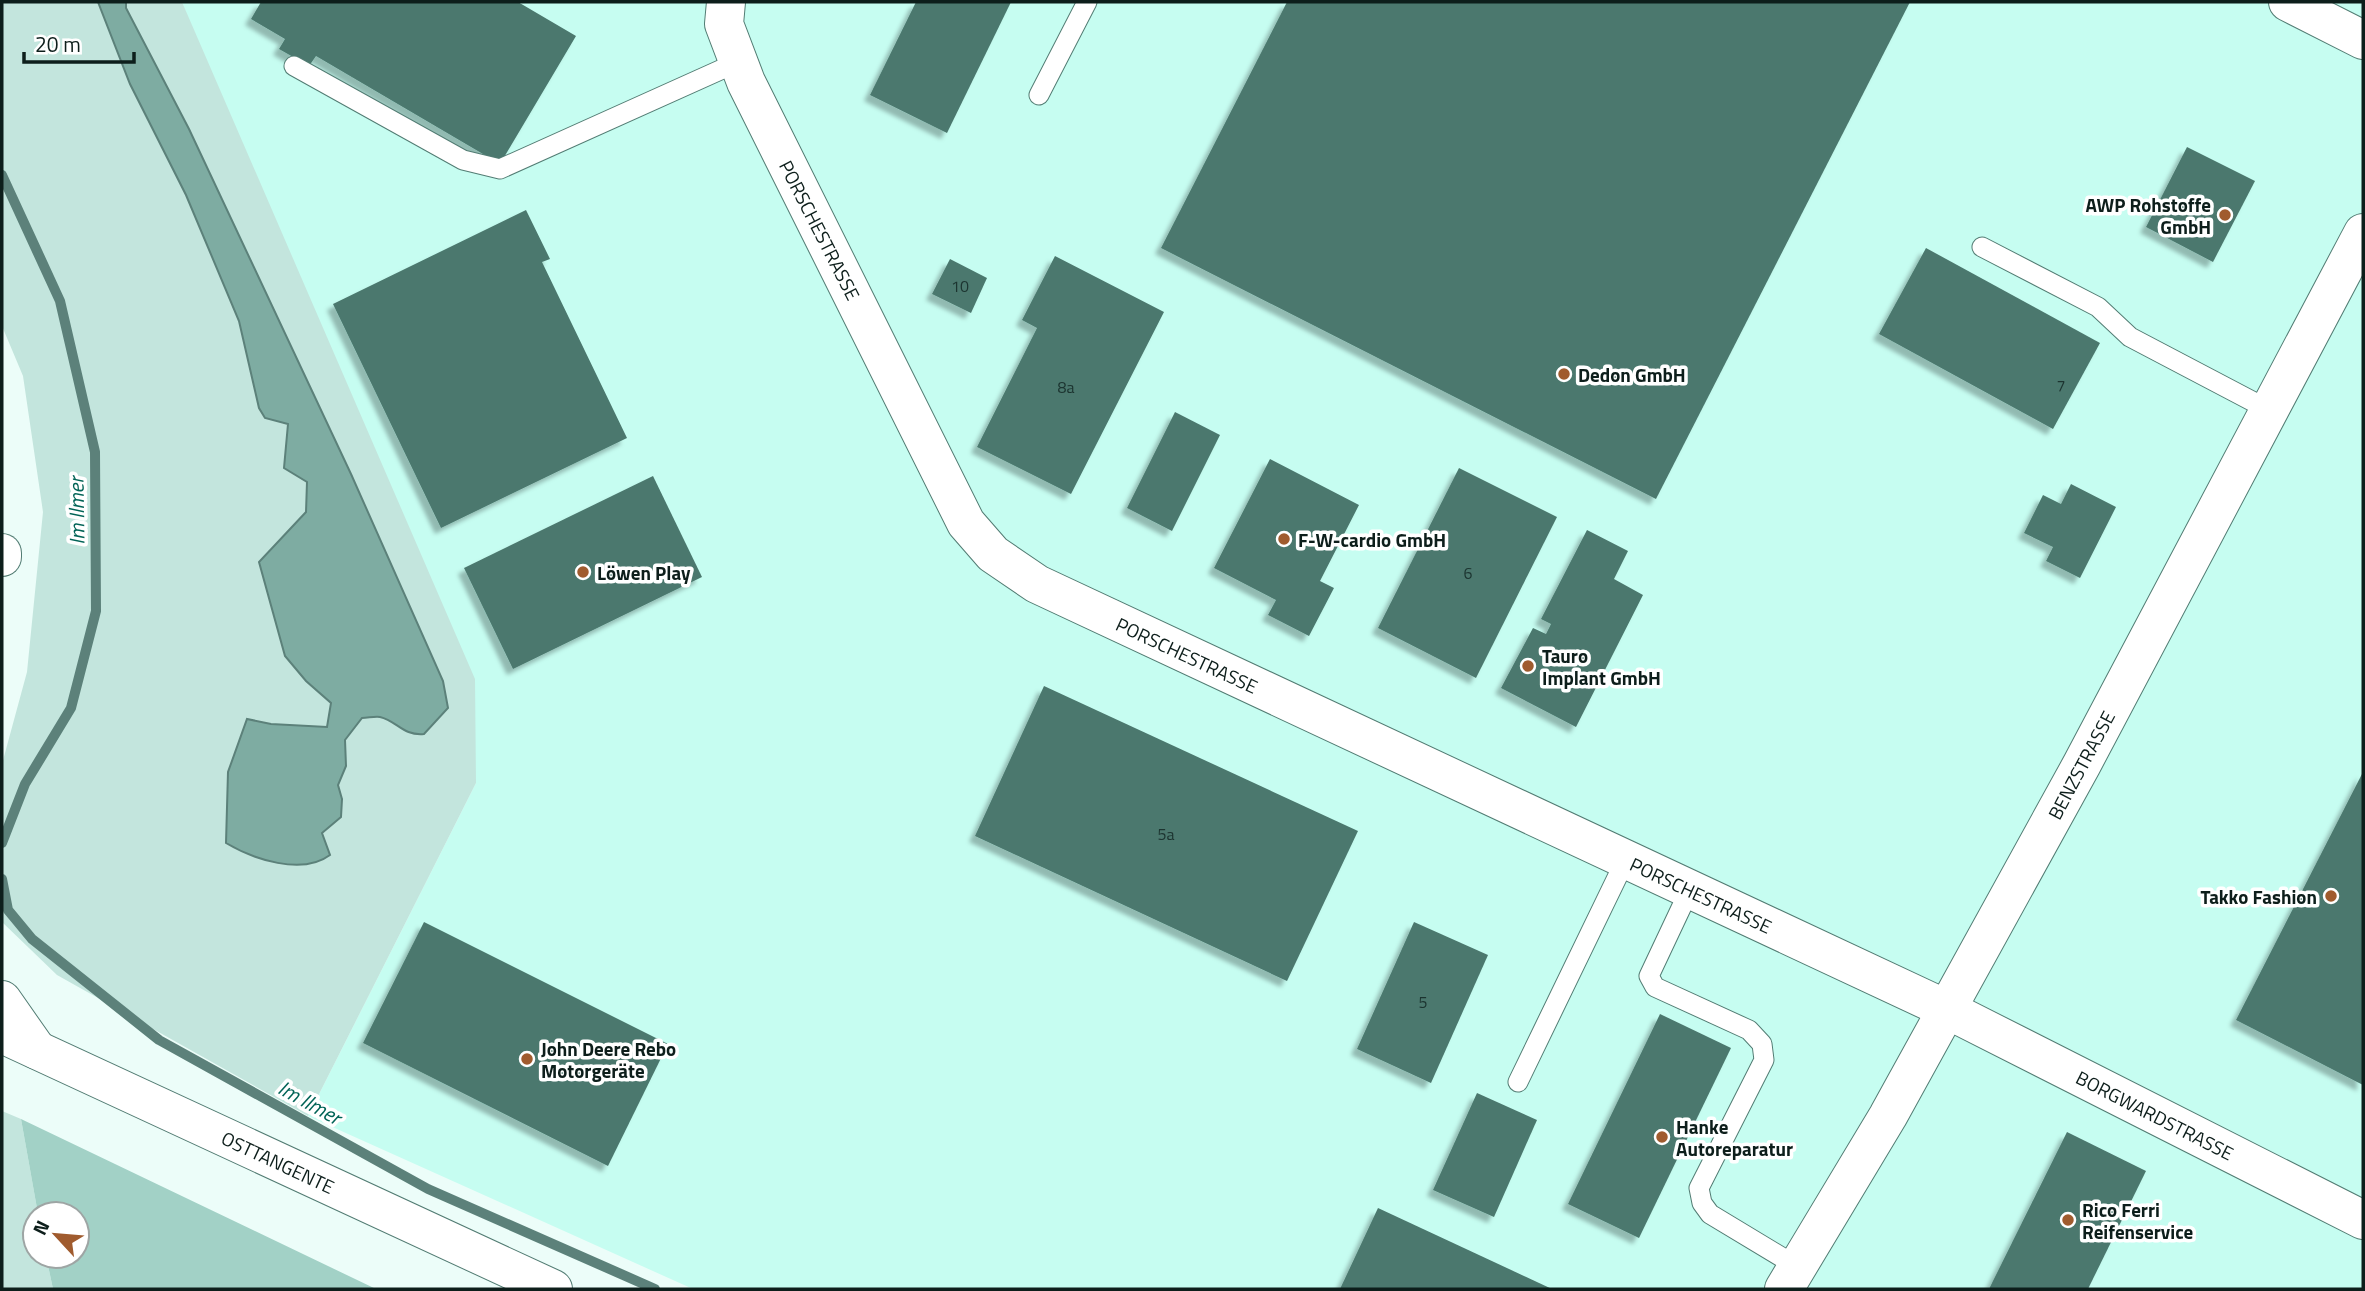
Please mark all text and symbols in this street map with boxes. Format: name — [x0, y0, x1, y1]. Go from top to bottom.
scale bar — [24, 21, 135, 65]
text: 20 m — [35, 28, 81, 60]
street label: PORSCHESTRASSE — [772, 155, 868, 305]
place label: AWP Rohstoffe GmbH — [2085, 190, 2211, 241]
marker: AWP Rohstoffe GmbH — [2217, 207, 2233, 223]
house number: 10 — [951, 274, 969, 298]
place label: Dedon GmbH — [1578, 360, 1686, 389]
marker: Dedon GmbH — [1556, 366, 1572, 382]
house number: 7 — [2057, 373, 2065, 397]
house number: 8a — [1058, 375, 1074, 399]
water label: Im Ilmer — [59, 474, 93, 545]
place label: F-W-cardio GmbH — [1298, 525, 1446, 554]
marker: F-W-cardio GmbH — [1276, 531, 1292, 547]
place label: Löwen Play — [597, 558, 691, 587]
house number: 6 — [1464, 561, 1473, 585]
marker: Löwen Play — [575, 564, 591, 580]
street label: PORSCHESTRASSE — [1111, 609, 1263, 701]
place label: Tauro Implant GmbH — [1542, 641, 1661, 692]
marker: Tauro Implant GmbH — [1520, 658, 1536, 674]
street label: BENZSTRASSE — [2040, 705, 2122, 825]
house number: 5a — [1158, 822, 1174, 846]
street label: PORSCHESTRASSE — [1625, 849, 1777, 941]
place label: Takko Fashion — [2201, 882, 2317, 911]
marker: Takko Fashion — [2323, 888, 2339, 904]
house number: 5 — [1419, 990, 1428, 1014]
place label: John Deere Rebo Motorgeräte — [541, 1034, 676, 1085]
marker: John Deere Rebo Motorgeräte — [519, 1051, 535, 1067]
street label: BORGWARDSTRASSE — [2071, 1063, 2239, 1167]
water label: Im Ilmer — [273, 1072, 349, 1134]
place label: Hanke Autoreparatur — [1676, 1112, 1793, 1163]
street label: OSTTANGENTE — [217, 1123, 339, 1201]
marker: Hanke Autoreparatur — [1654, 1129, 1670, 1145]
place label: Rico Ferri Reifenservice — [2082, 1195, 2194, 1246]
north arrow — [21, 1200, 91, 1270]
marker: Rico Ferri Reifenservice — [2060, 1212, 2076, 1228]
text: N — [24, 1215, 56, 1240]

